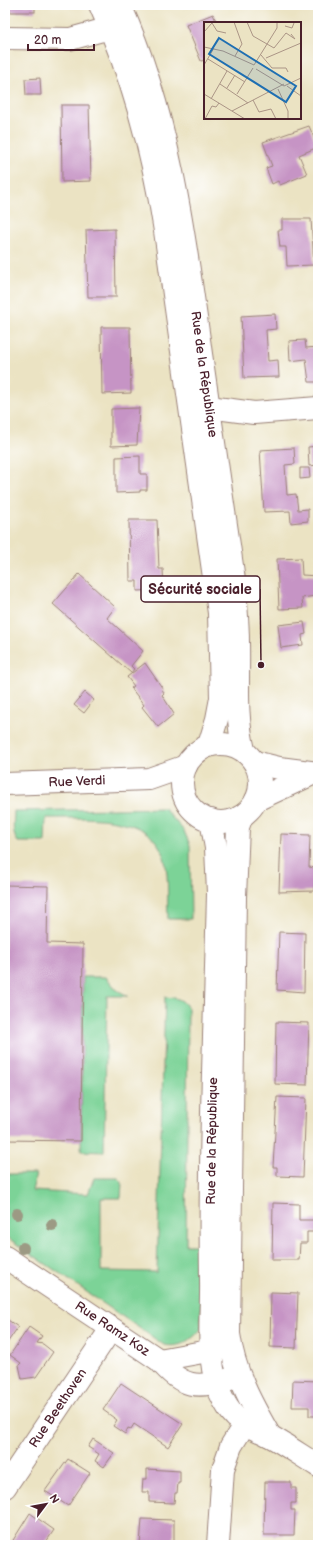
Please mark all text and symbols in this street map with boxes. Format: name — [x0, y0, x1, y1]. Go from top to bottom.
inset map — [204, 22, 301, 119]
scale bar — [28, 26, 94, 52]
text: 20 m — [34, 33, 61, 48]
street label: Rue de la République — [187, 310, 221, 439]
callout: Sécurité sociale — [141, 576, 260, 602]
text: Sécurité sociale — [148, 581, 252, 598]
street label: Rue Verdi — [48, 773, 106, 790]
street label: Rue de la République — [203, 1077, 221, 1205]
street label: Rue Ramz Koz — [72, 1298, 153, 1360]
street label: Rue Beethoven — [26, 1366, 90, 1451]
north arrow — [26, 1484, 66, 1524]
text: N — [46, 1492, 62, 1506]

